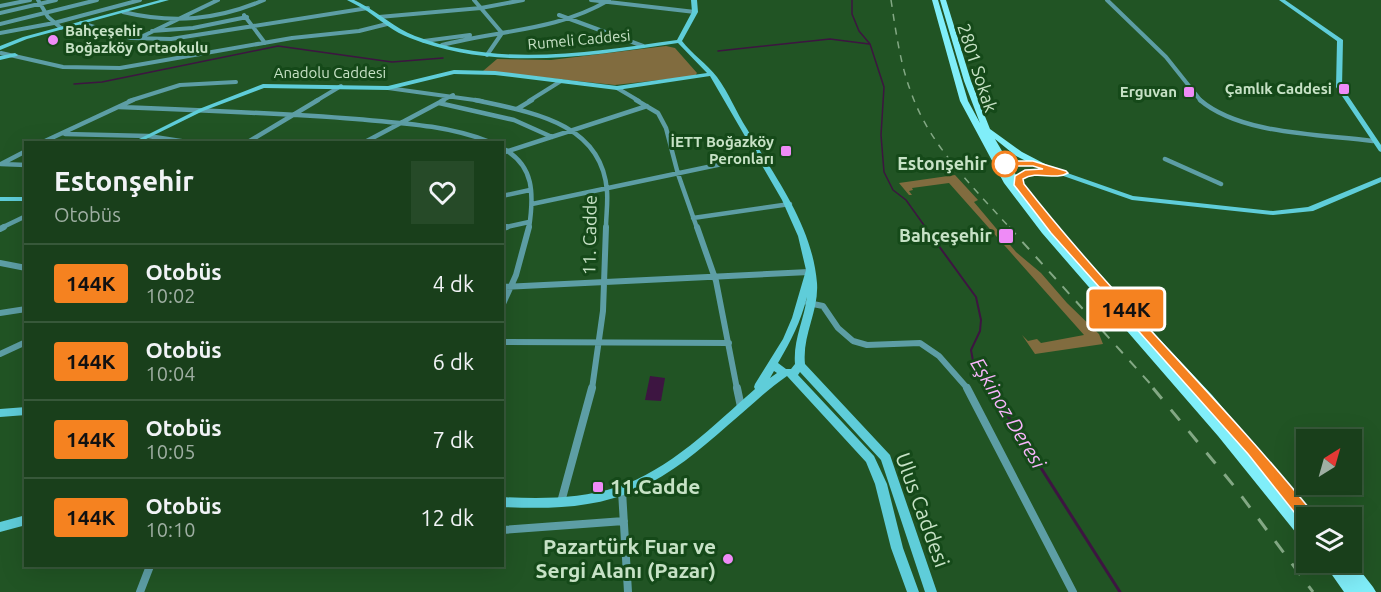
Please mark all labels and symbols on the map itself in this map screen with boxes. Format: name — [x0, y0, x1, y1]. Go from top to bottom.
street label: 2801 Sokak — [954, 21, 1002, 115]
place label: Bahçeşehir Boğazköy Ortaokulu — [65, 22, 208, 56]
street label: Rumeli Caddesi — [527, 27, 631, 52]
marker: Bahçeşehir Boğazköy Ortaokulu — [46, 33, 60, 47]
street label: Anadolu Caddesi — [274, 64, 386, 81]
place label: Çamlık Caddesi — [1225, 80, 1332, 98]
marker: Çamlık Caddesi — [1337, 82, 1351, 96]
place label: Erguvan — [1120, 83, 1177, 100]
marker: Erguvan — [1182, 85, 1196, 99]
place label: İETT Boğazköy Peronları — [671, 133, 774, 167]
marker: İETT Boğazköy Peronları — [779, 144, 793, 158]
marker: Estonşehir — [992, 151, 1018, 177]
place label: Estonşehir — [897, 153, 988, 174]
street label: 11. Cadde — [578, 195, 600, 275]
place label: Bahçeşehir — [899, 225, 993, 246]
marker: Bahçeşehir — [997, 227, 1015, 245]
line badge: 144K — [1084, 290, 1168, 328]
water label: Eşkinoz Deresi — [966, 353, 1051, 473]
north arrow — [1296, 429, 1362, 495]
street label: Ulus Caddesi — [891, 449, 955, 570]
place label: 11.Cadde — [610, 474, 700, 498]
marker: 11.Cadde — [591, 480, 605, 494]
place label: Pazartürk Fuar ve Sergi Alanı (Pazar) — [536, 534, 716, 582]
marker: Pazartürk Fuar ve Sergi Alanı (Pazar) — [721, 552, 735, 566]

